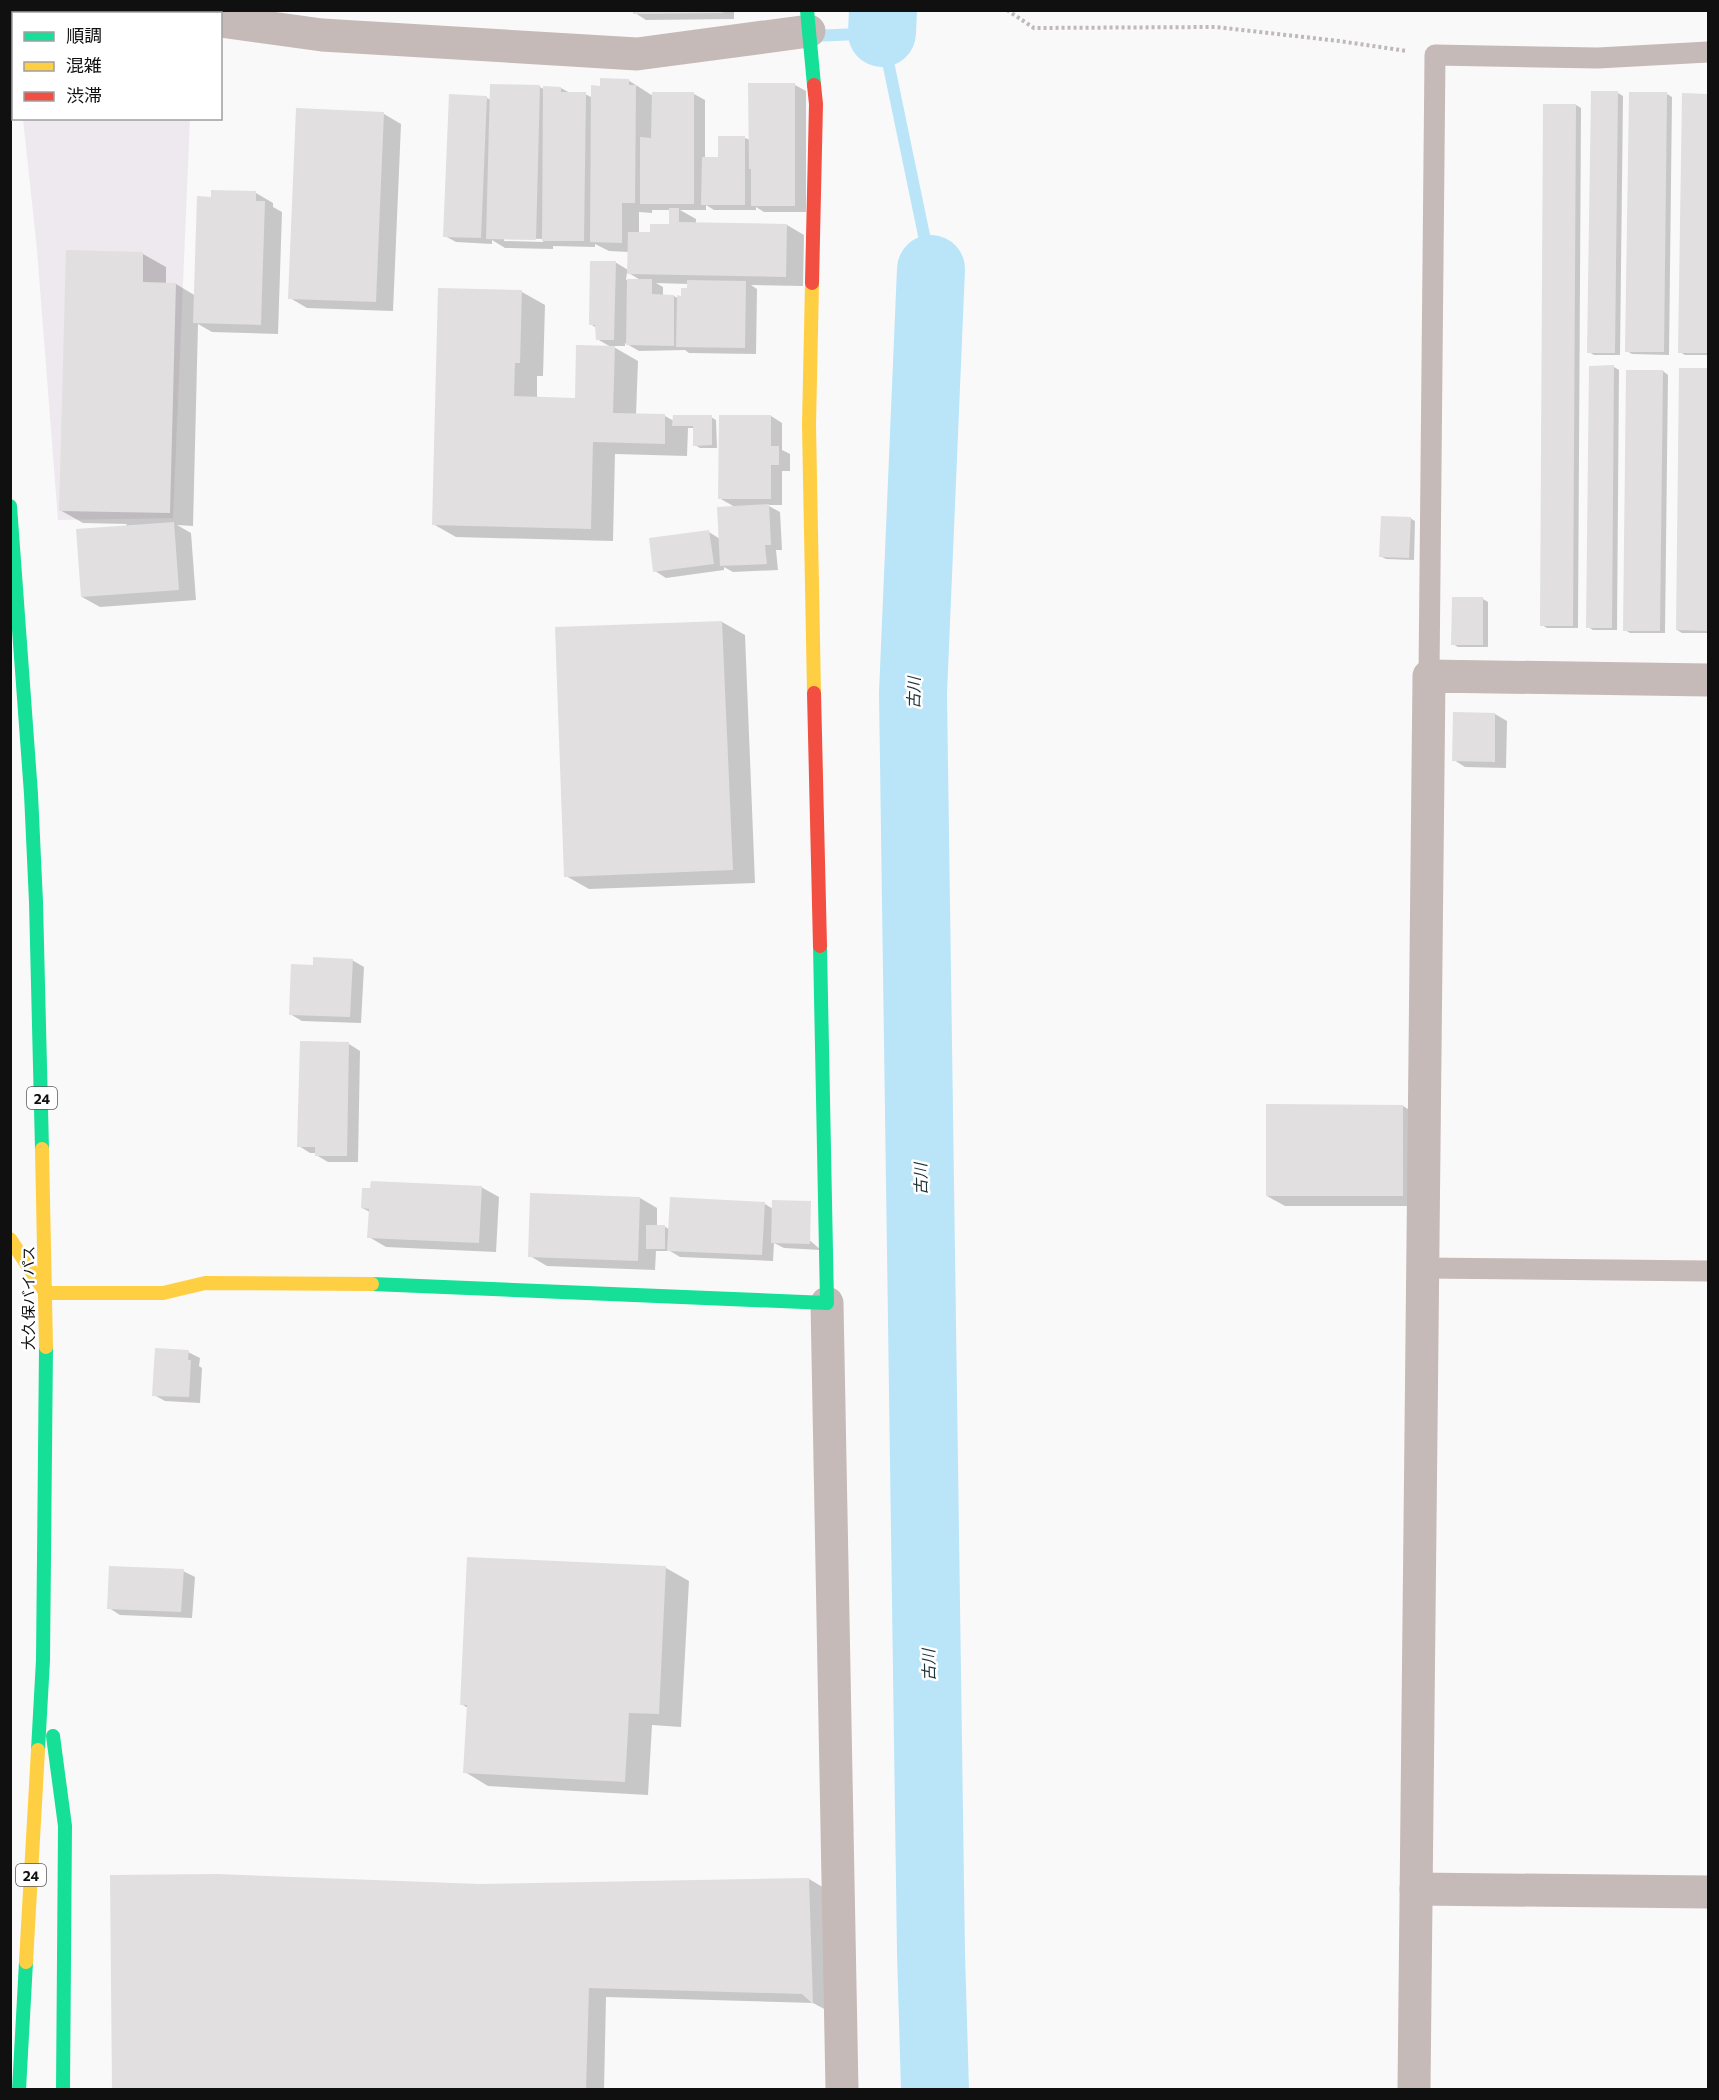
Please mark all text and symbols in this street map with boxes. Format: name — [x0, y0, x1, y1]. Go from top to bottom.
legend — [12, 12, 222, 120]
text: 順調 — [66, 24, 102, 46]
text: 混雑 — [66, 54, 102, 76]
text: 渋滞 — [66, 84, 102, 106]
water label: 古川 — [903, 675, 923, 709]
road number: 24 — [27, 1087, 57, 1109]
water label: 古川 — [910, 1161, 930, 1195]
street label: 大久保バイパス — [19, 1246, 37, 1350]
water label: 古川 — [918, 1647, 938, 1681]
road number: 24 — [16, 1864, 46, 1886]

